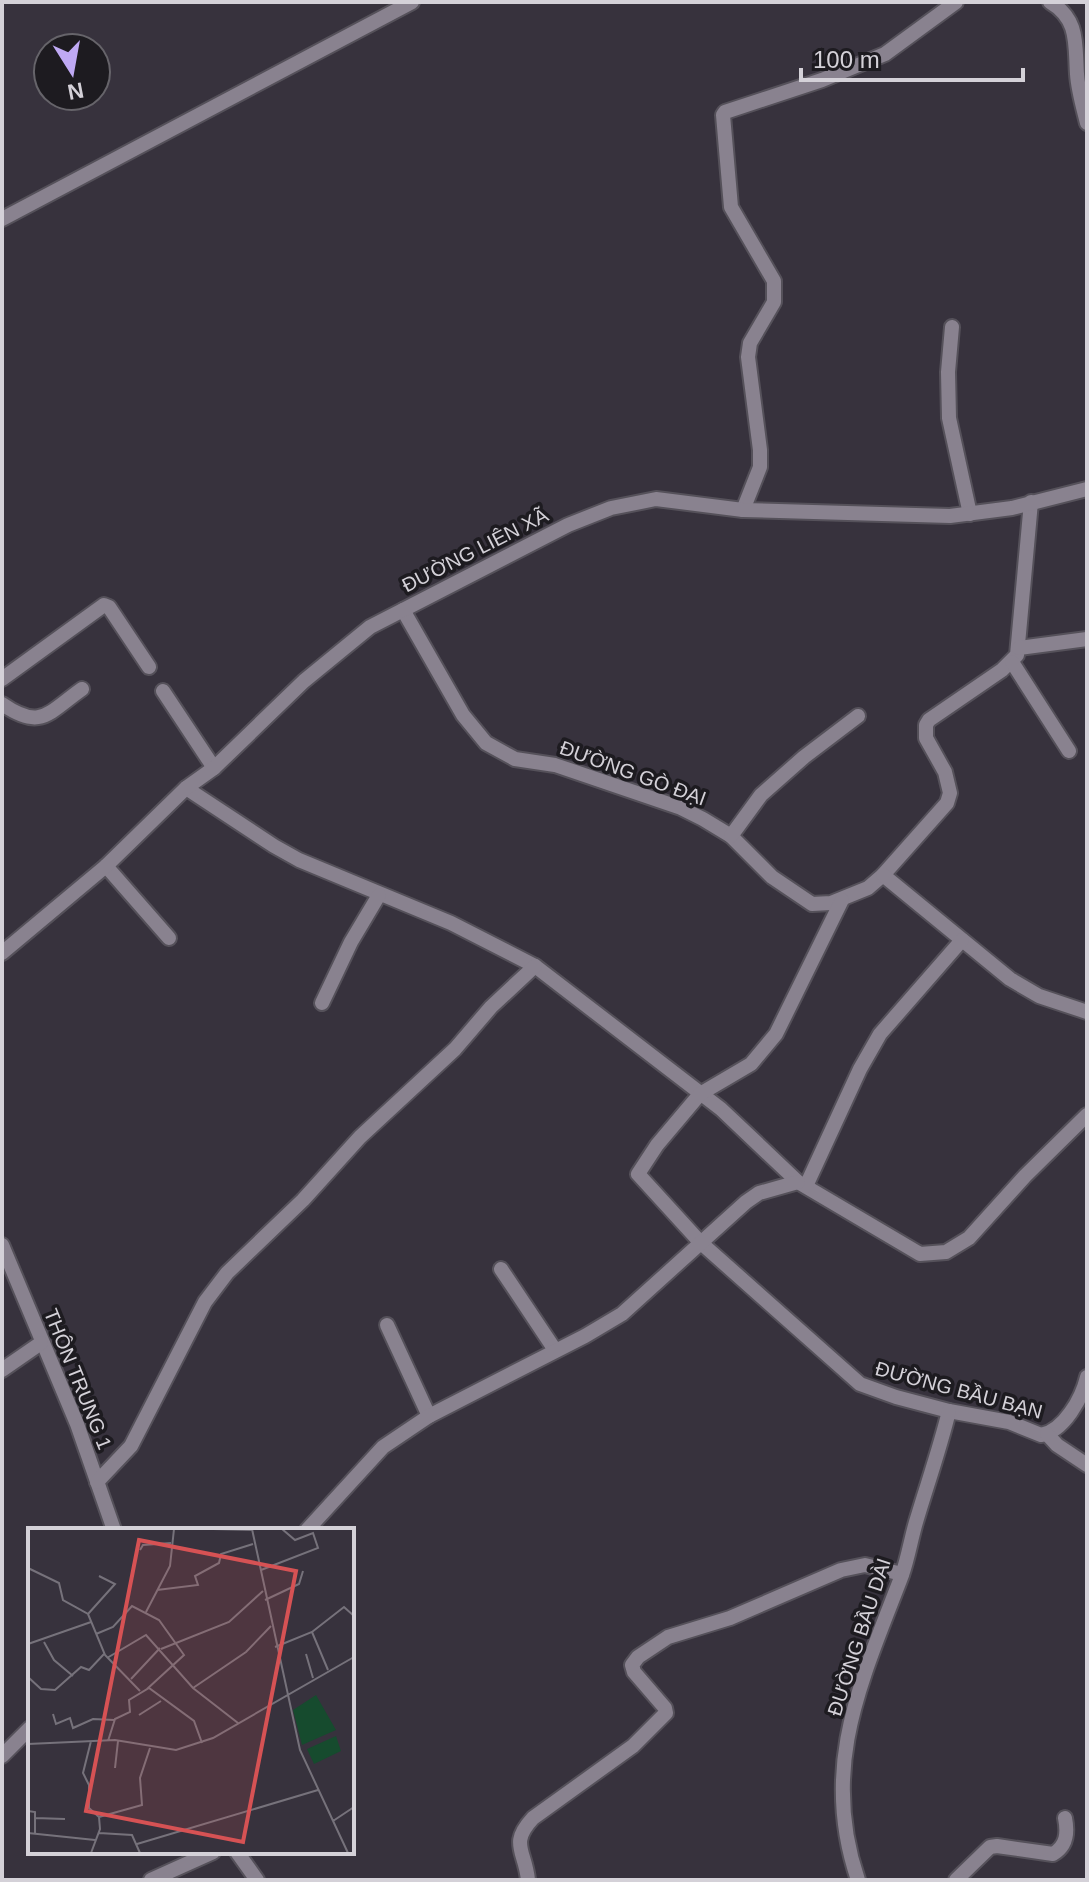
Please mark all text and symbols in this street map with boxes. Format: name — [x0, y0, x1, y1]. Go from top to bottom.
north arrow — [32, 32, 112, 112]
scale bar — [801, 32, 1023, 82]
text: 100 m — [813, 46, 880, 73]
text: N — [66, 77, 86, 105]
street label: ĐƯỜNG LIÊN XÃ — [398, 502, 552, 596]
street label: ĐƯỜNG GÒ ĐẠI — [557, 736, 709, 810]
street label: THÔN TRUNG 1 — [40, 1306, 116, 1452]
street label: ĐƯỜNG BẦU BẠN — [873, 1357, 1045, 1423]
inset map — [28, 1528, 354, 1854]
street label: ĐƯỜNG BẦU DÀI — [823, 1555, 895, 1719]

